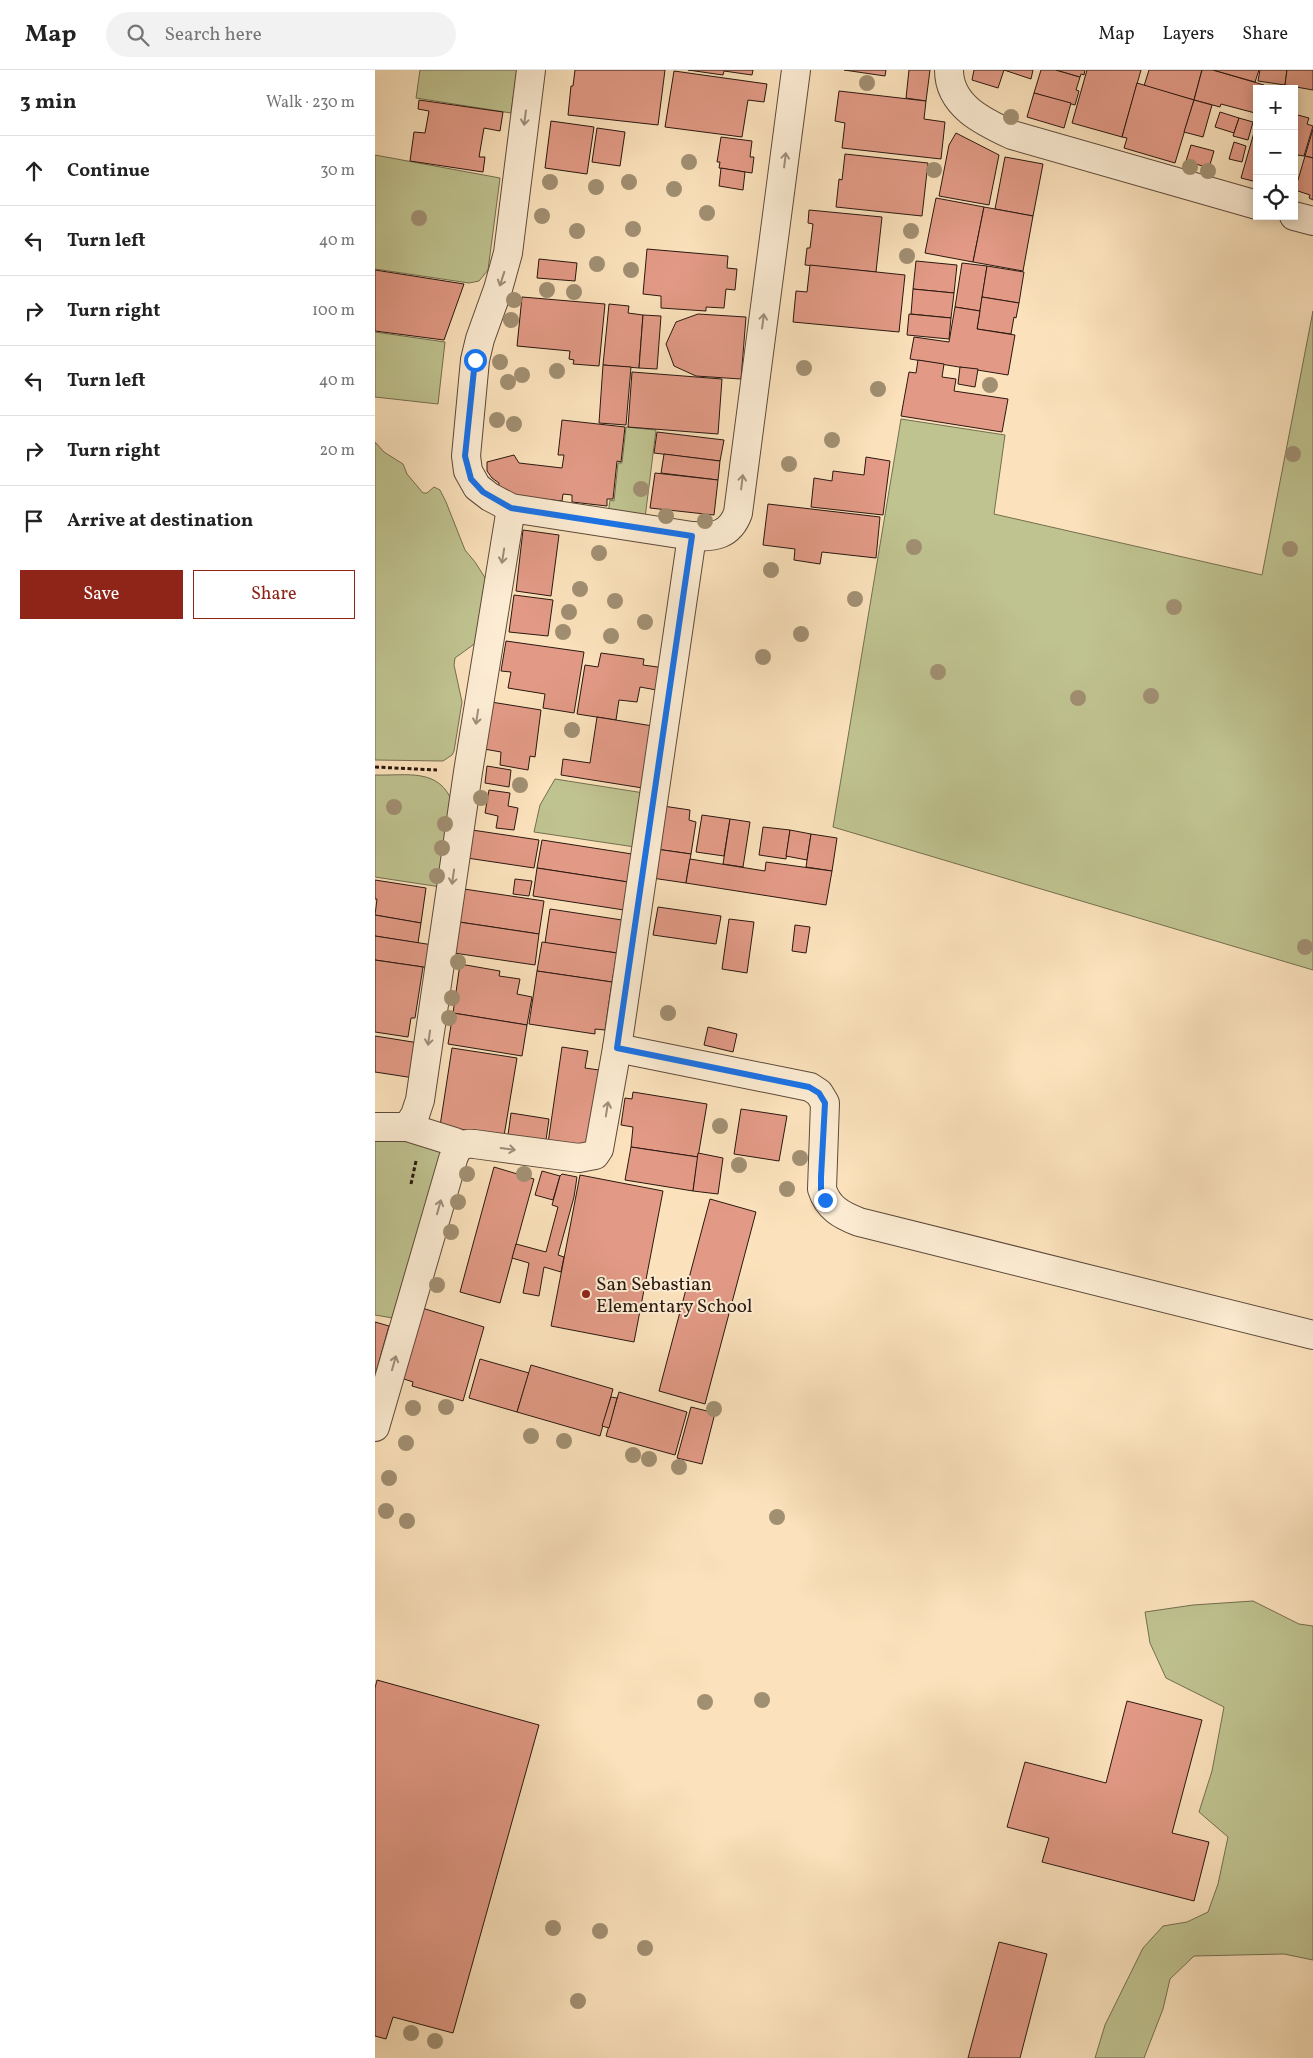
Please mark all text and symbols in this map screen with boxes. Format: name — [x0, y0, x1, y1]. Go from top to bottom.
search box — [106, 12, 456, 57]
text: Map — [25, 18, 76, 52]
icon: search — [124, 21, 152, 49]
text: Search here — [164, 22, 262, 48]
text: Map — [1098, 22, 1134, 47]
text: Layers — [1162, 22, 1214, 47]
text: Share — [1242, 22, 1288, 47]
map controls — [1253, 85, 1298, 220]
button: + — [1253, 85, 1298, 130]
text: 3 min — [20, 88, 76, 117]
text: Walk · 230 m — [266, 92, 355, 114]
one-way arrow — [520, 110, 530, 126]
button: − — [1253, 130, 1298, 175]
one-way arrow — [780, 152, 790, 168]
icon: ahead — [20, 157, 48, 185]
text: Continue — [67, 158, 150, 184]
text: 30 m — [320, 160, 355, 182]
button: locate — [1253, 175, 1298, 220]
icon: left — [20, 227, 48, 255]
text: Turn left — [67, 228, 146, 254]
text: 40 m — [319, 230, 355, 252]
one-way arrow — [496, 271, 506, 287]
icon: right — [20, 297, 48, 325]
text: Turn right — [67, 298, 160, 324]
text: 100 m — [312, 300, 355, 322]
one-way arrow — [759, 313, 769, 329]
route start — [464, 349, 487, 372]
icon: left — [20, 367, 48, 395]
text: Turn left — [67, 368, 146, 394]
text: 40 m — [319, 370, 355, 392]
icon: right — [20, 437, 48, 465]
text: Turn right — [67, 438, 160, 464]
text: 20 m — [320, 440, 355, 462]
one-way arrow — [737, 475, 747, 491]
icon: arrive — [20, 507, 48, 535]
text: Arrive at destination — [67, 508, 253, 534]
one-way arrow — [498, 548, 508, 564]
button: Save — [20, 570, 183, 619]
button: Share — [193, 570, 355, 619]
one-way arrow — [472, 708, 482, 724]
one-way arrow — [447, 869, 457, 885]
one-way arrow — [424, 1030, 434, 1046]
one-way arrow — [603, 1101, 613, 1117]
one-way arrow — [499, 1144, 515, 1154]
route end — [814, 1189, 837, 1212]
one-way arrow — [435, 1200, 445, 1216]
place label: San Sebastian Elementary School — [596, 1272, 753, 1320]
marker: San Sebastian Elementary School — [580, 1288, 592, 1300]
one-way arrow — [389, 1356, 399, 1372]

